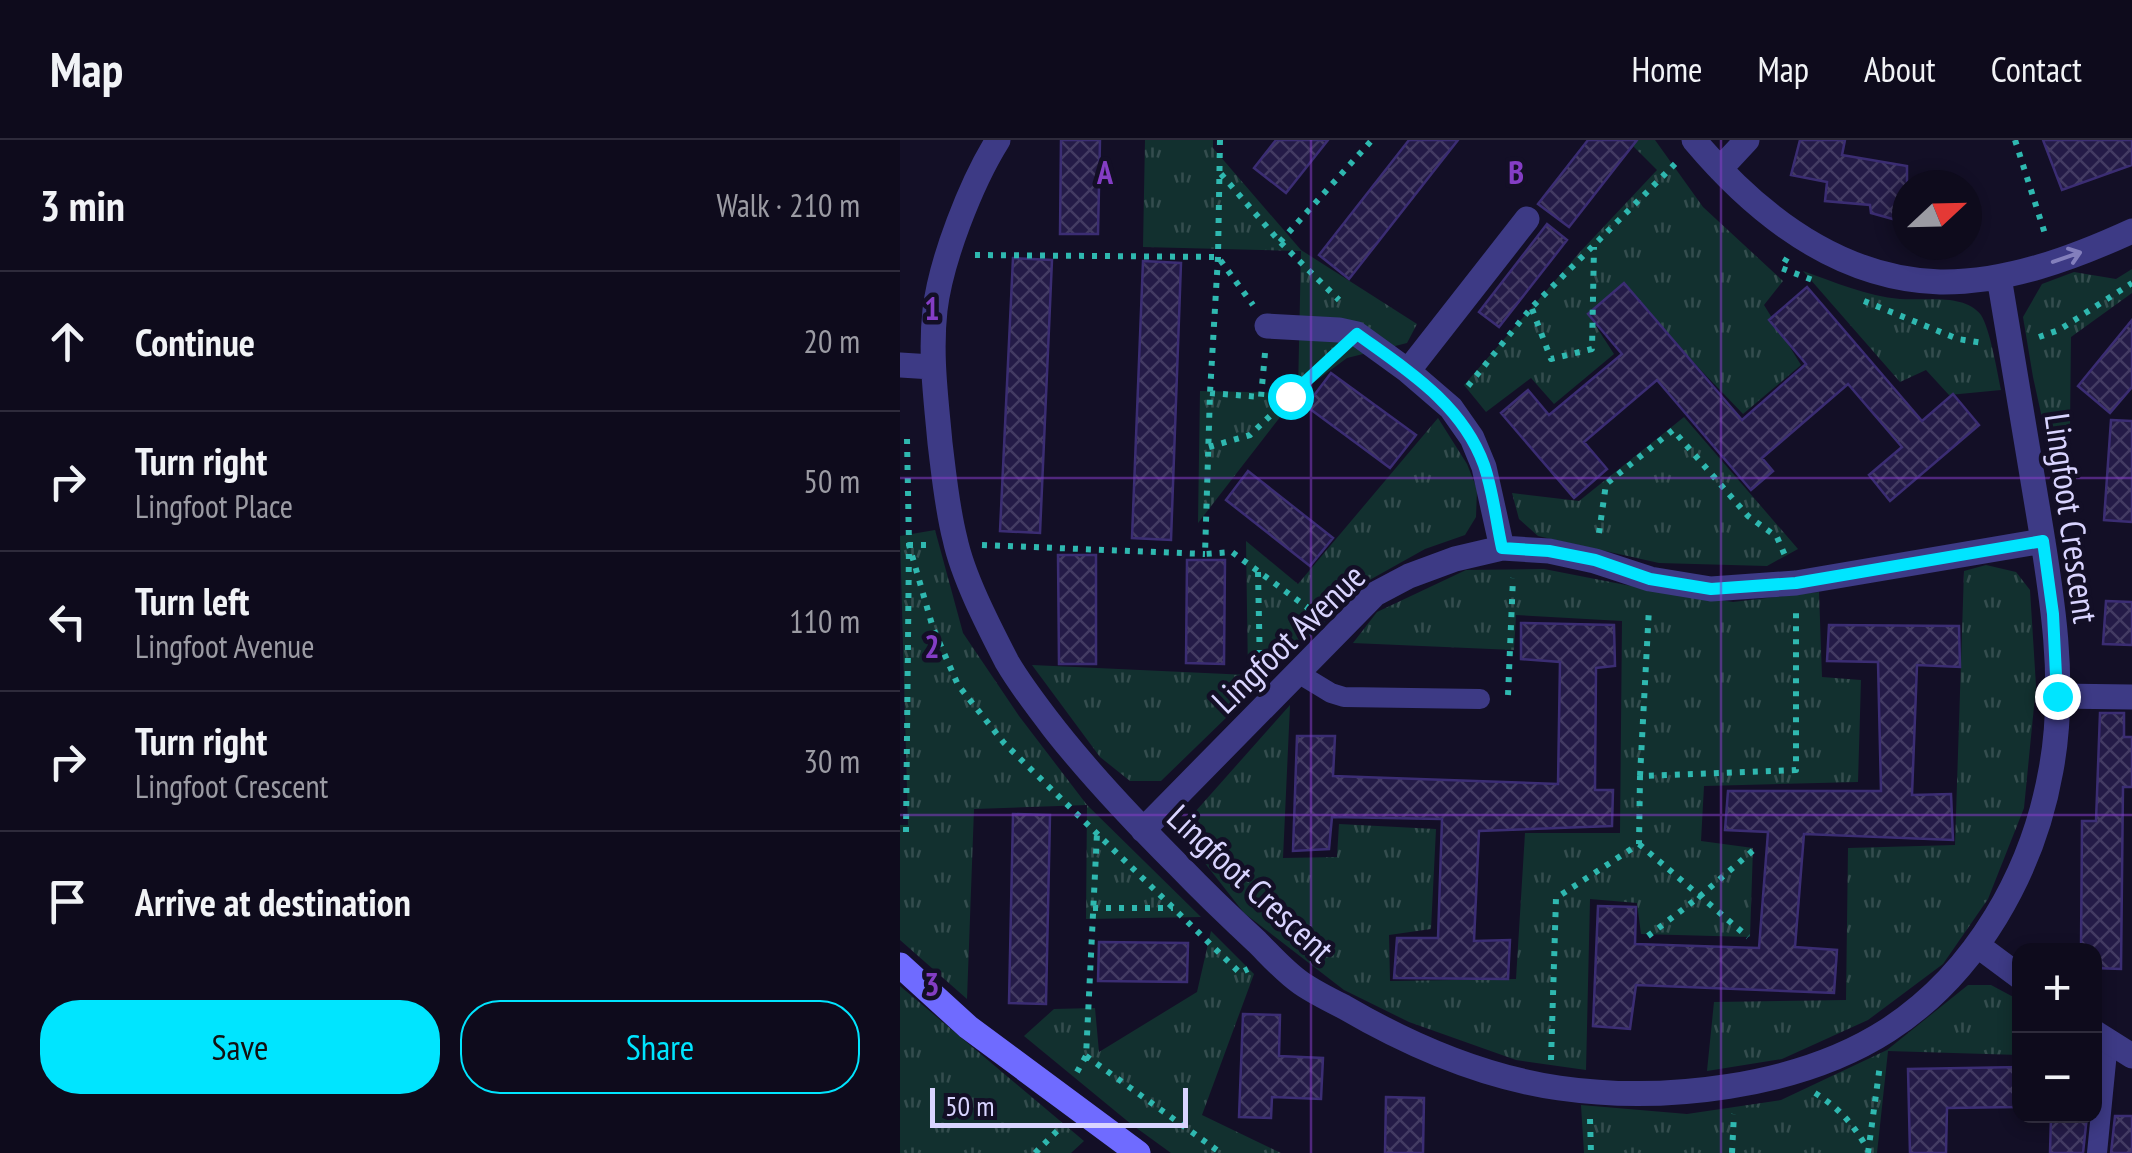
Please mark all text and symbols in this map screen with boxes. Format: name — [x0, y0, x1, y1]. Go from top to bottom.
text: Map — [50, 38, 123, 100]
text: Home — [1631, 46, 1703, 92]
text: Map — [1758, 46, 1809, 92]
text: About — [1864, 46, 1936, 92]
text: Contact — [1991, 46, 2082, 92]
text: A — [1096, 151, 1114, 193]
text: B — [1508, 151, 1524, 193]
north arrow — [1892, 170, 1982, 260]
text: 3 min — [40, 178, 125, 233]
text: Walk · 210 m — [716, 184, 860, 226]
one-way arrow — [2050, 247, 2081, 265]
text: 1 — [924, 287, 940, 329]
icon: ahead — [40, 314, 95, 369]
text: Continue — [135, 317, 255, 366]
text: 20 m — [804, 320, 860, 362]
route start — [1268, 374, 1314, 420]
street label: Lingfoot Crescent — [2035, 410, 2110, 626]
text: Turn right — [135, 436, 267, 485]
icon: right — [40, 454, 95, 509]
text: 50 m — [804, 460, 860, 502]
text: Lingfoot Place — [135, 485, 293, 527]
street label: Lingfoot Avenue — [1201, 553, 1375, 723]
text: Turn left — [135, 576, 249, 625]
icon: left — [40, 594, 95, 649]
text: 110 m — [789, 600, 860, 642]
text: Lingfoot Avenue — [135, 625, 314, 667]
text: 2 — [924, 625, 940, 667]
route end — [2035, 674, 2081, 720]
text: Turn right — [135, 716, 267, 765]
icon: right — [40, 734, 95, 789]
text: 30 m — [804, 740, 860, 782]
text: Lingfoot Crescent — [135, 765, 328, 807]
street label: Lingfoot Crescent — [1158, 794, 1344, 972]
icon: arrive — [40, 874, 95, 929]
text: Arrive at destination — [135, 877, 411, 926]
map controls — [2012, 943, 2102, 1123]
button: + — [2012, 943, 2102, 1033]
text: 3 — [924, 963, 940, 1005]
button: Save — [40, 1000, 440, 1094]
button: Share — [460, 1000, 860, 1094]
button: − — [2012, 1033, 2102, 1123]
scale bar — [930, 1083, 1188, 1128]
text: 50 m — [945, 1087, 994, 1124]

